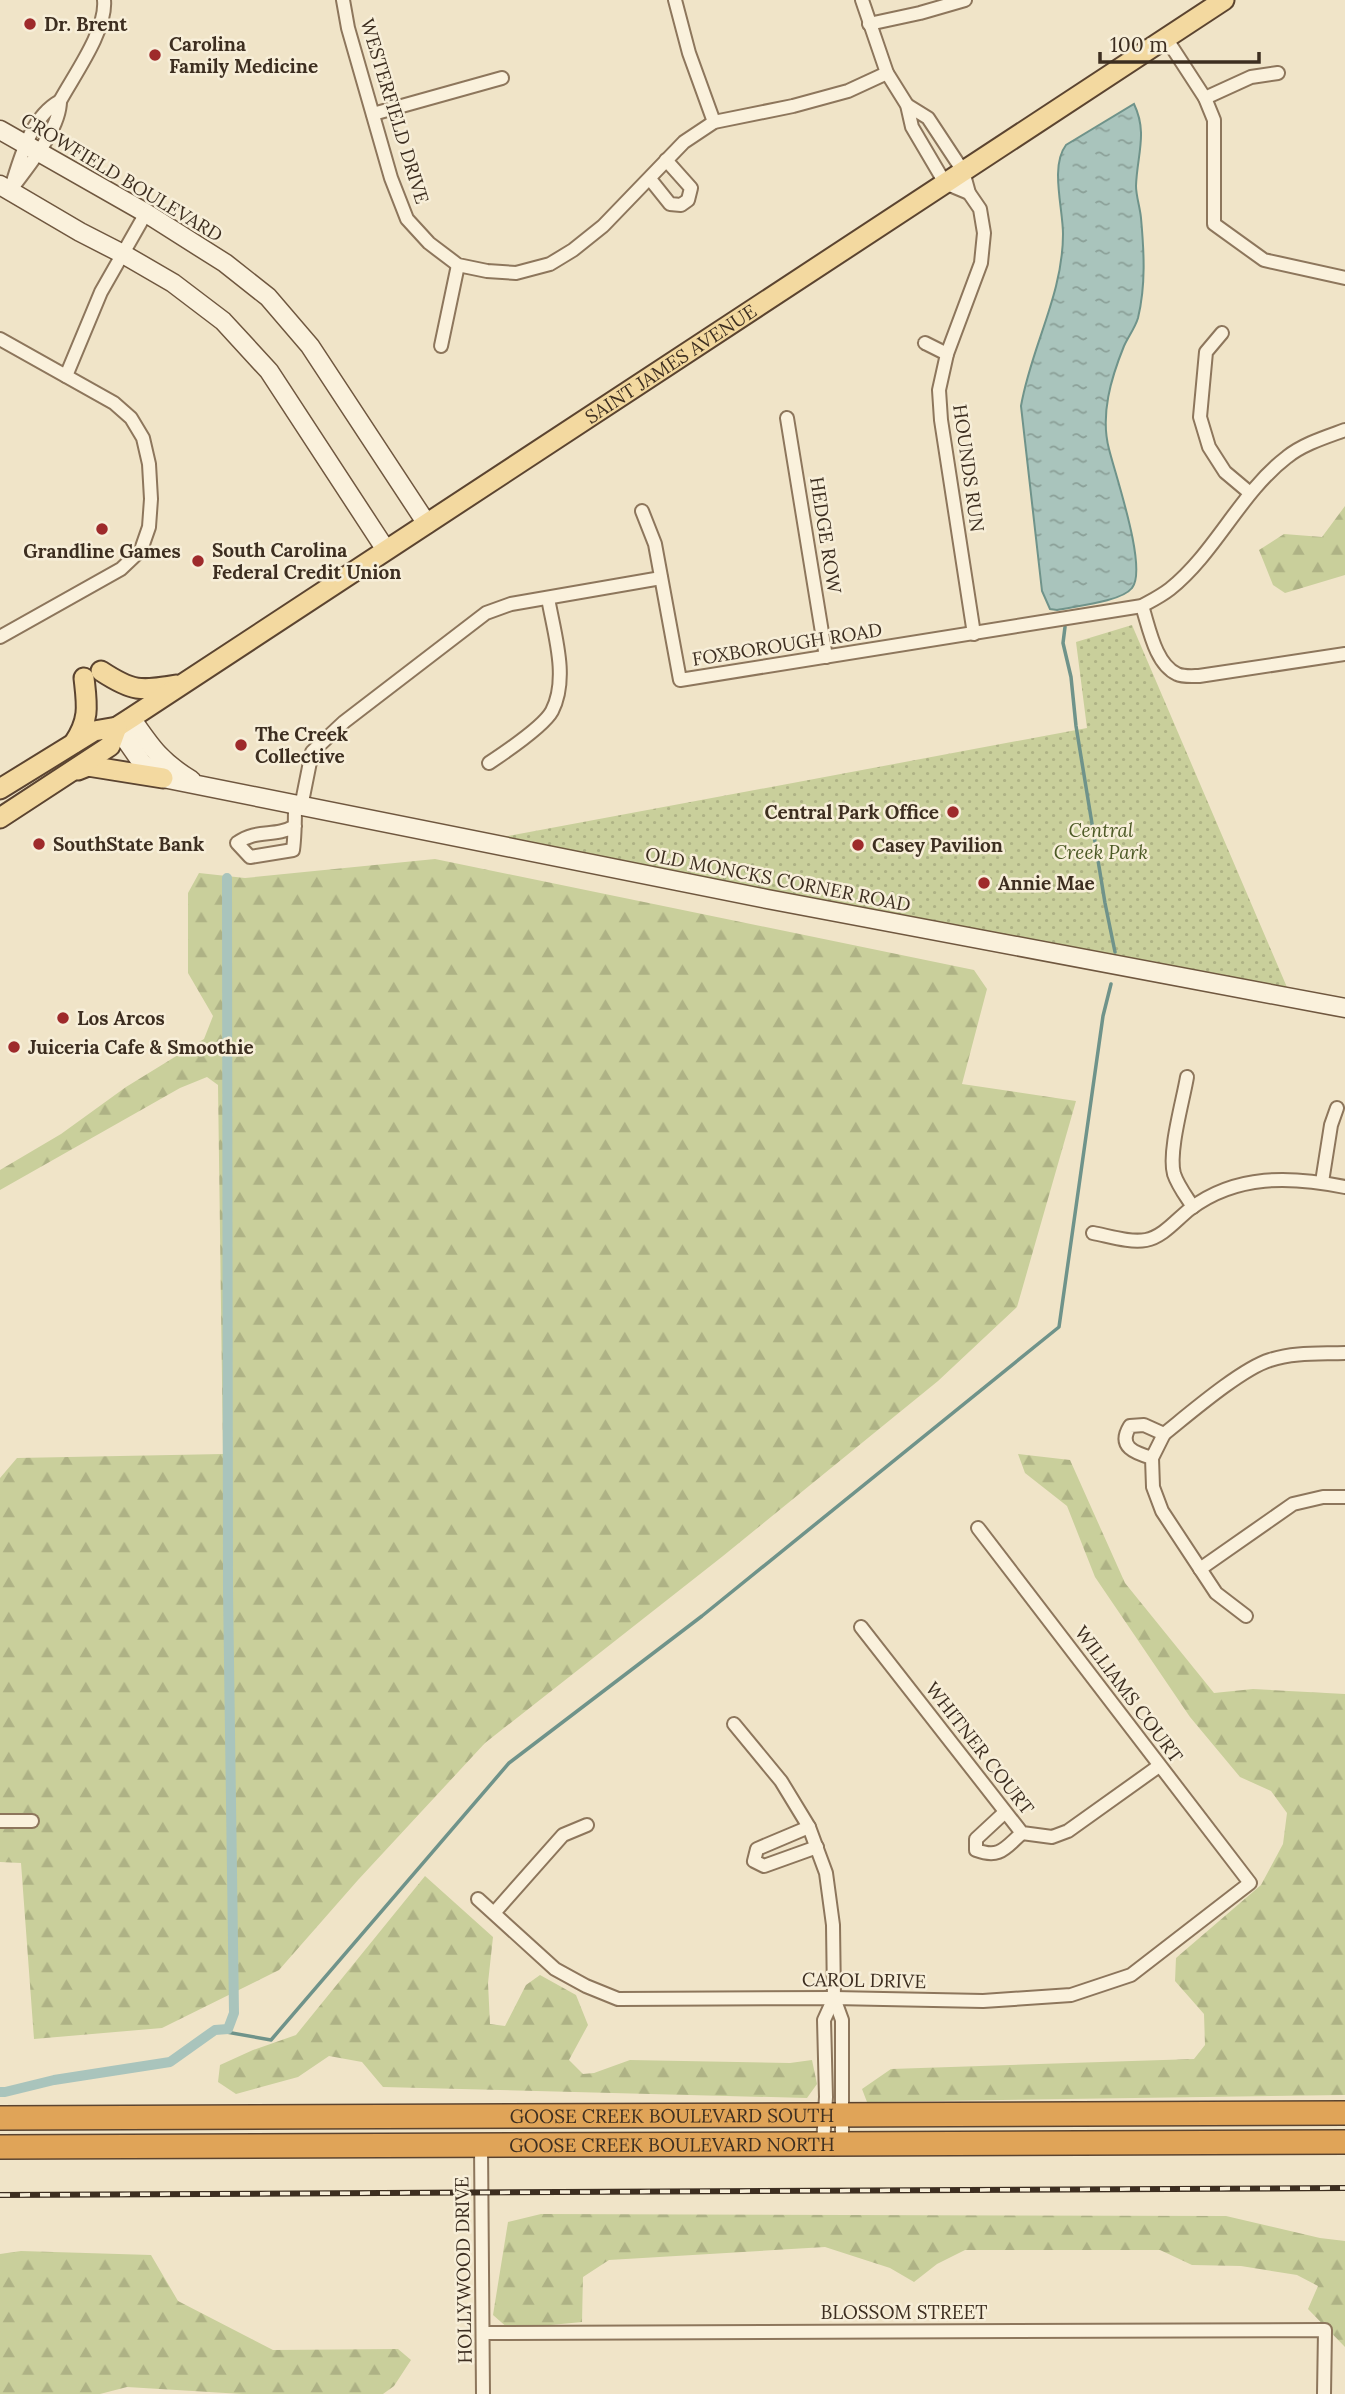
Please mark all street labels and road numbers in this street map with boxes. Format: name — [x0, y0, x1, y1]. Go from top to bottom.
street label: WESTERFIELD DRIVE — [355, 15, 435, 207]
street label: CROWFIELD BOULEVARD — [17, 107, 227, 247]
street label: SAINT JAMES AVENUE — [580, 299, 761, 429]
street label: HOUNDS RUN — [948, 402, 990, 534]
street label: HEDGE ROW — [805, 475, 847, 596]
street label: FOXBOROUGH ROAD — [690, 617, 884, 671]
street label: OLD MONCKS CORNER ROAD — [643, 841, 913, 917]
street label: WILLIAMS COURT — [1070, 1621, 1188, 1767]
street label: WHITNER COURT — [921, 1677, 1039, 1819]
street label: CAROL DRIVE — [802, 1967, 926, 1993]
street label: GOOSE CREEK BOULEVARD SOUTH — [510, 2103, 834, 2128]
street label: GOOSE CREEK BOULEVARD NORTH — [509, 2132, 835, 2157]
street label: HOLLYWOOD DRIVE — [449, 2176, 477, 2364]
street label: BLOSSOM STREET — [821, 2300, 987, 2324]

